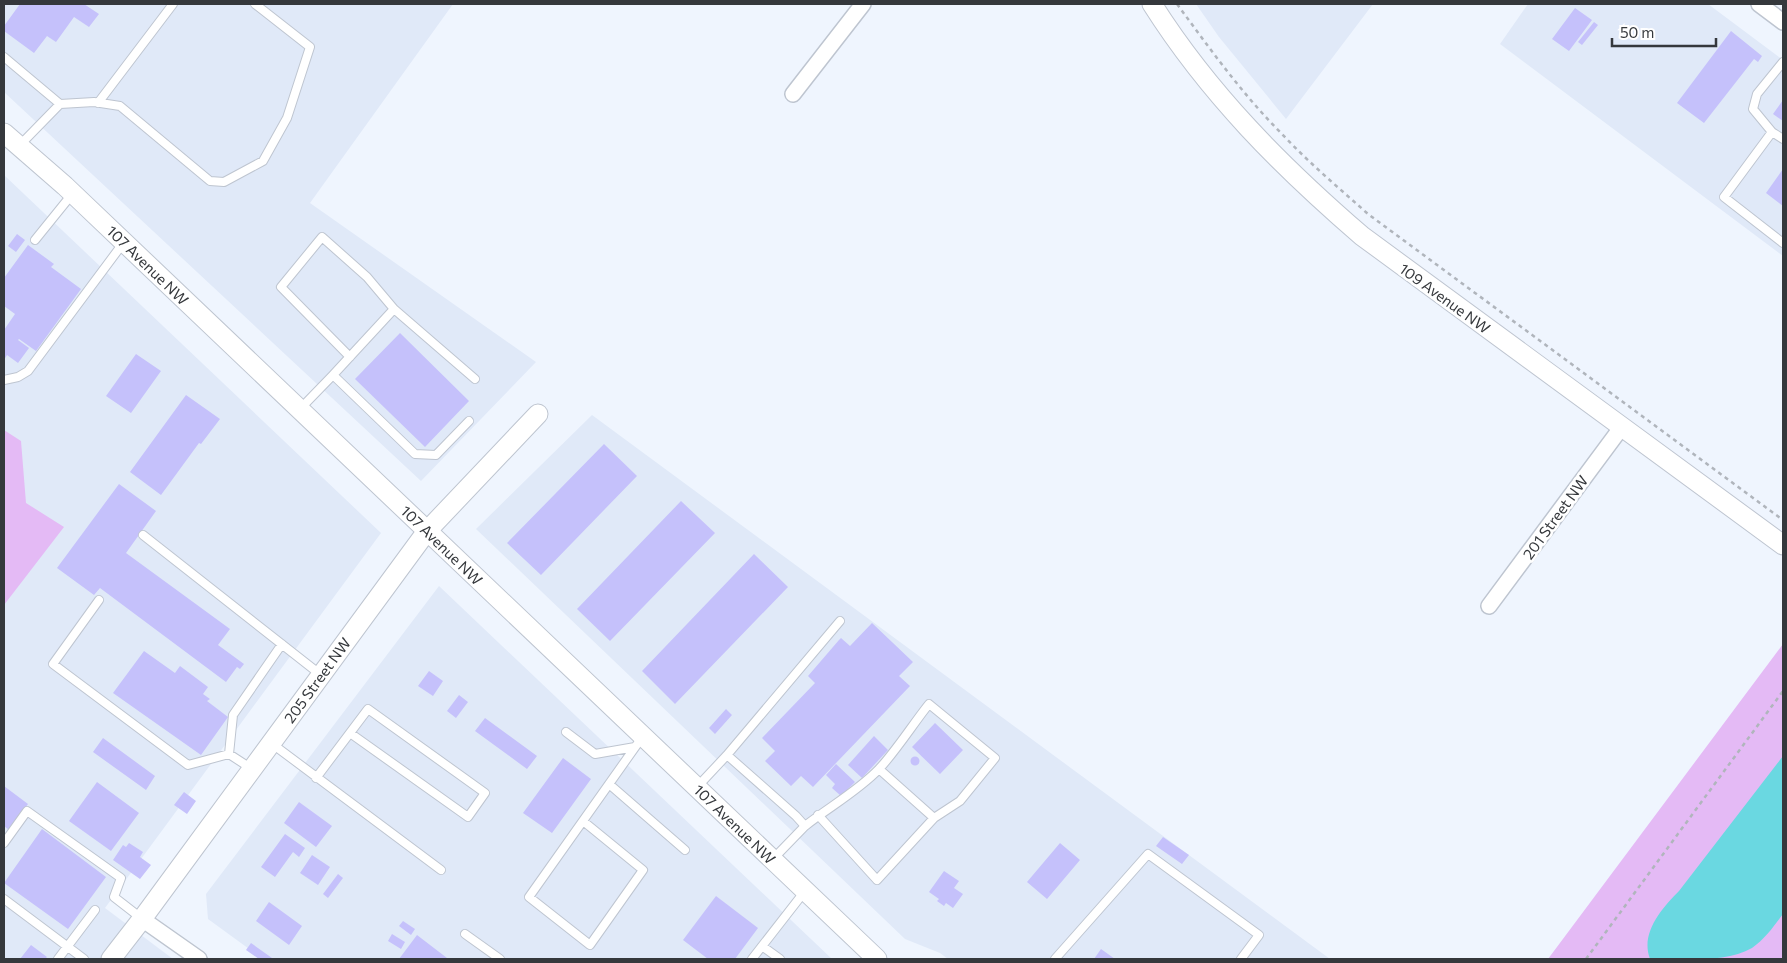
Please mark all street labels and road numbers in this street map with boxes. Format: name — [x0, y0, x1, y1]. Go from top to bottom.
street label: 107 Avenue NW — [103, 222, 193, 308]
street label: 109 Avenue NW — [1396, 259, 1494, 337]
street label: 201 Street NW — [1519, 472, 1591, 562]
street label: 107 Avenue NW — [397, 502, 487, 588]
street label: 205 Street NW — [280, 634, 354, 726]
street label: 107 Avenue NW — [690, 781, 780, 867]

